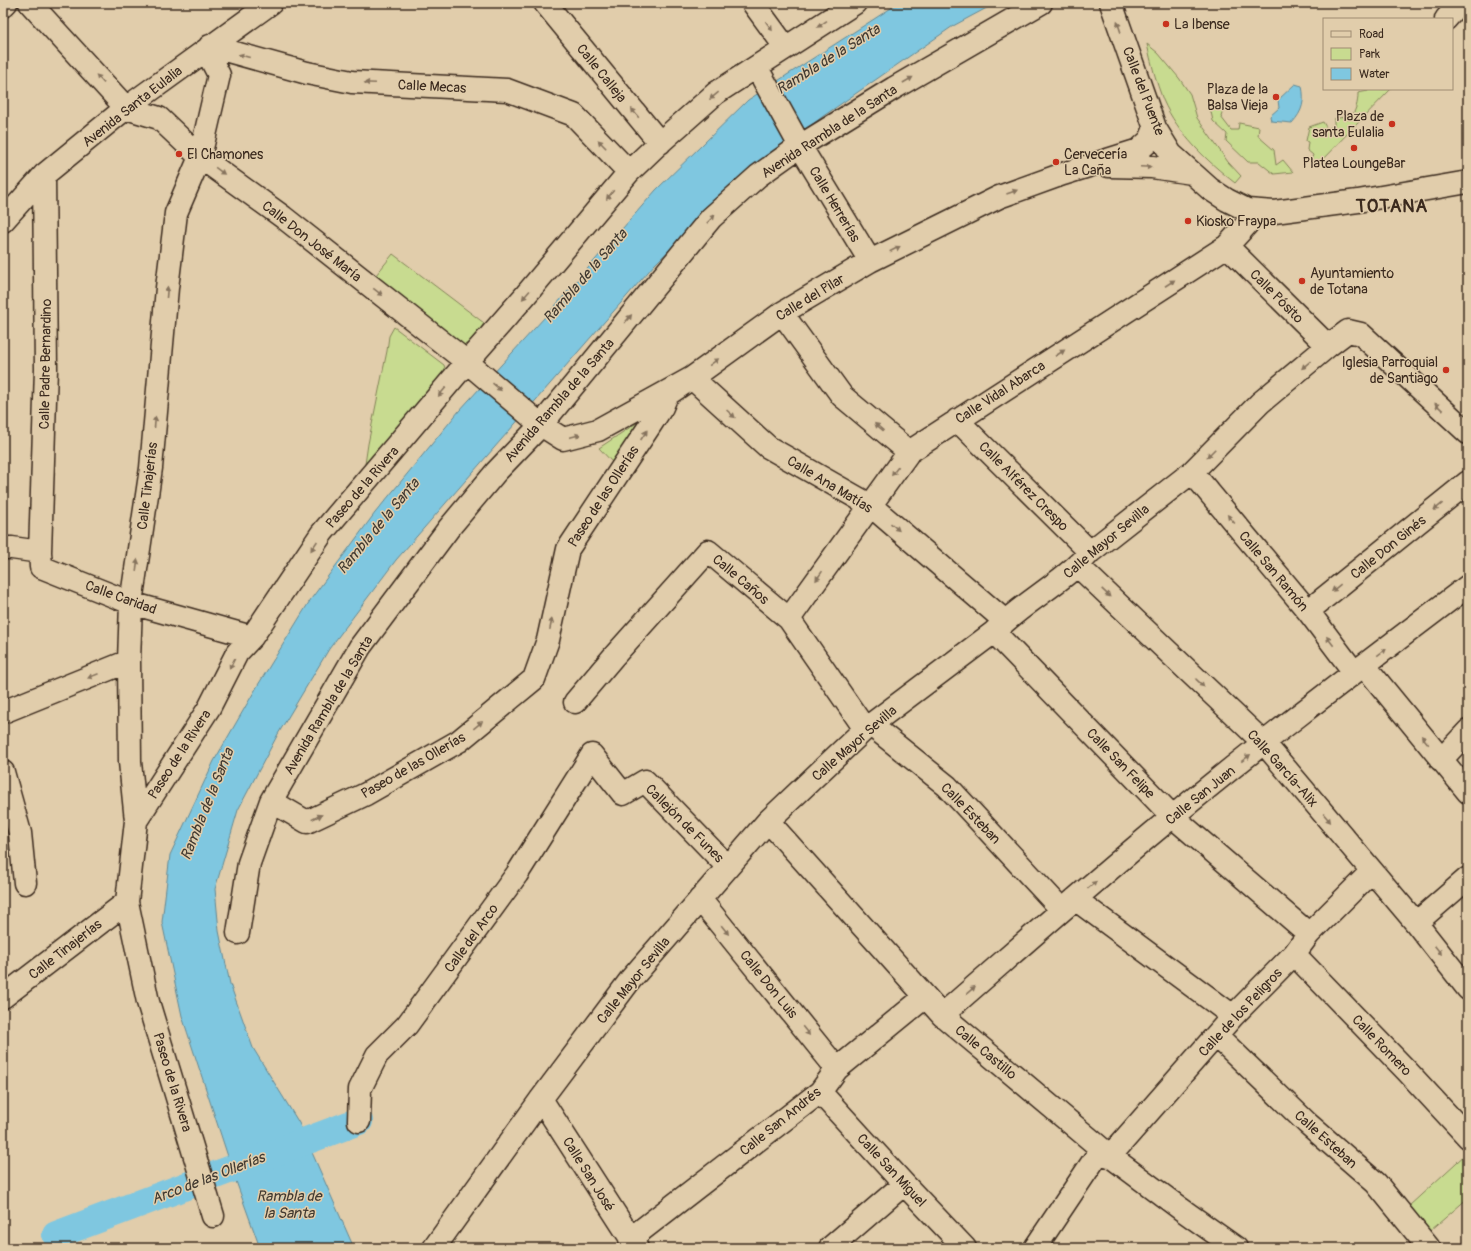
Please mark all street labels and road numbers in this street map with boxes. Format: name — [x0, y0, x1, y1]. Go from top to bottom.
street label: Calle Calleja — [573, 41, 630, 106]
street label: Calle del Puente — [1119, 44, 1168, 138]
street label: Avenida Santa Eulalia — [79, 62, 185, 151]
street label: Calle Mecas — [397, 76, 467, 97]
street label: Avenida Rambla de la Santa — [758, 81, 900, 182]
street label: Calle Herrerías — [805, 163, 864, 246]
street label: Calle Don José María — [258, 197, 365, 286]
street label: Calle Pósito — [1246, 266, 1307, 327]
street label: Calle del Pilar — [773, 270, 848, 325]
street label: Calle Padre Bernardino — [36, 298, 55, 430]
street label: Avenida Rambla de la Santa — [501, 335, 618, 466]
street label: Calle Vidal Abarca — [952, 357, 1048, 428]
street label: Calle Alférez Crespo — [975, 438, 1072, 535]
street label: Calle Tinajerías — [134, 441, 161, 531]
street label: Paseo de las Ollerías — [564, 442, 643, 550]
street label: Paseo de la Rivera — [322, 443, 403, 532]
street label: Calle Ana Matías — [784, 452, 876, 517]
street label: Calle Mayor Sevilla — [1060, 501, 1153, 582]
street label: Calle Don Ginés — [1347, 511, 1430, 583]
street label: Calle San Ramón — [1235, 528, 1312, 615]
street label: Calle Caños — [709, 551, 773, 608]
street label: Calle Caridad — [83, 577, 159, 618]
street label: Avenida Rambla de la Santa — [280, 633, 377, 778]
street label: Calle Mayor Sevilla — [808, 702, 900, 785]
street label: Paseo de la Rivera — [144, 706, 215, 802]
street label: Calle San Felipe — [1083, 725, 1158, 802]
street label: Calle García-Alix — [1244, 726, 1322, 810]
street label: Paseo de las Ollerías — [358, 728, 469, 802]
street label: Calle San Juan — [1162, 762, 1239, 829]
street label: Calle Esteban — [937, 779, 1004, 848]
street label: Callejón de Funes — [642, 781, 728, 867]
street label: Calle del Arco — [441, 900, 502, 976]
street label: Calle Tinajerías — [25, 915, 106, 983]
street label: Calle Mayor Sevilla — [593, 933, 674, 1027]
street label: Calle Don Luis — [736, 947, 802, 1022]
street label: Calle de los Peligros — [1195, 964, 1286, 1060]
street label: Calle Romero — [1348, 1011, 1415, 1080]
street label: Calle Castillo — [951, 1022, 1020, 1083]
street label: Paseo de la Rivera — [149, 1030, 196, 1134]
street label: Calle San Andrés — [736, 1083, 825, 1159]
street label: Calle Esteban — [1291, 1107, 1361, 1172]
street label: Calle San Miguel — [853, 1130, 930, 1210]
street label: Calle San José — [559, 1134, 618, 1215]

